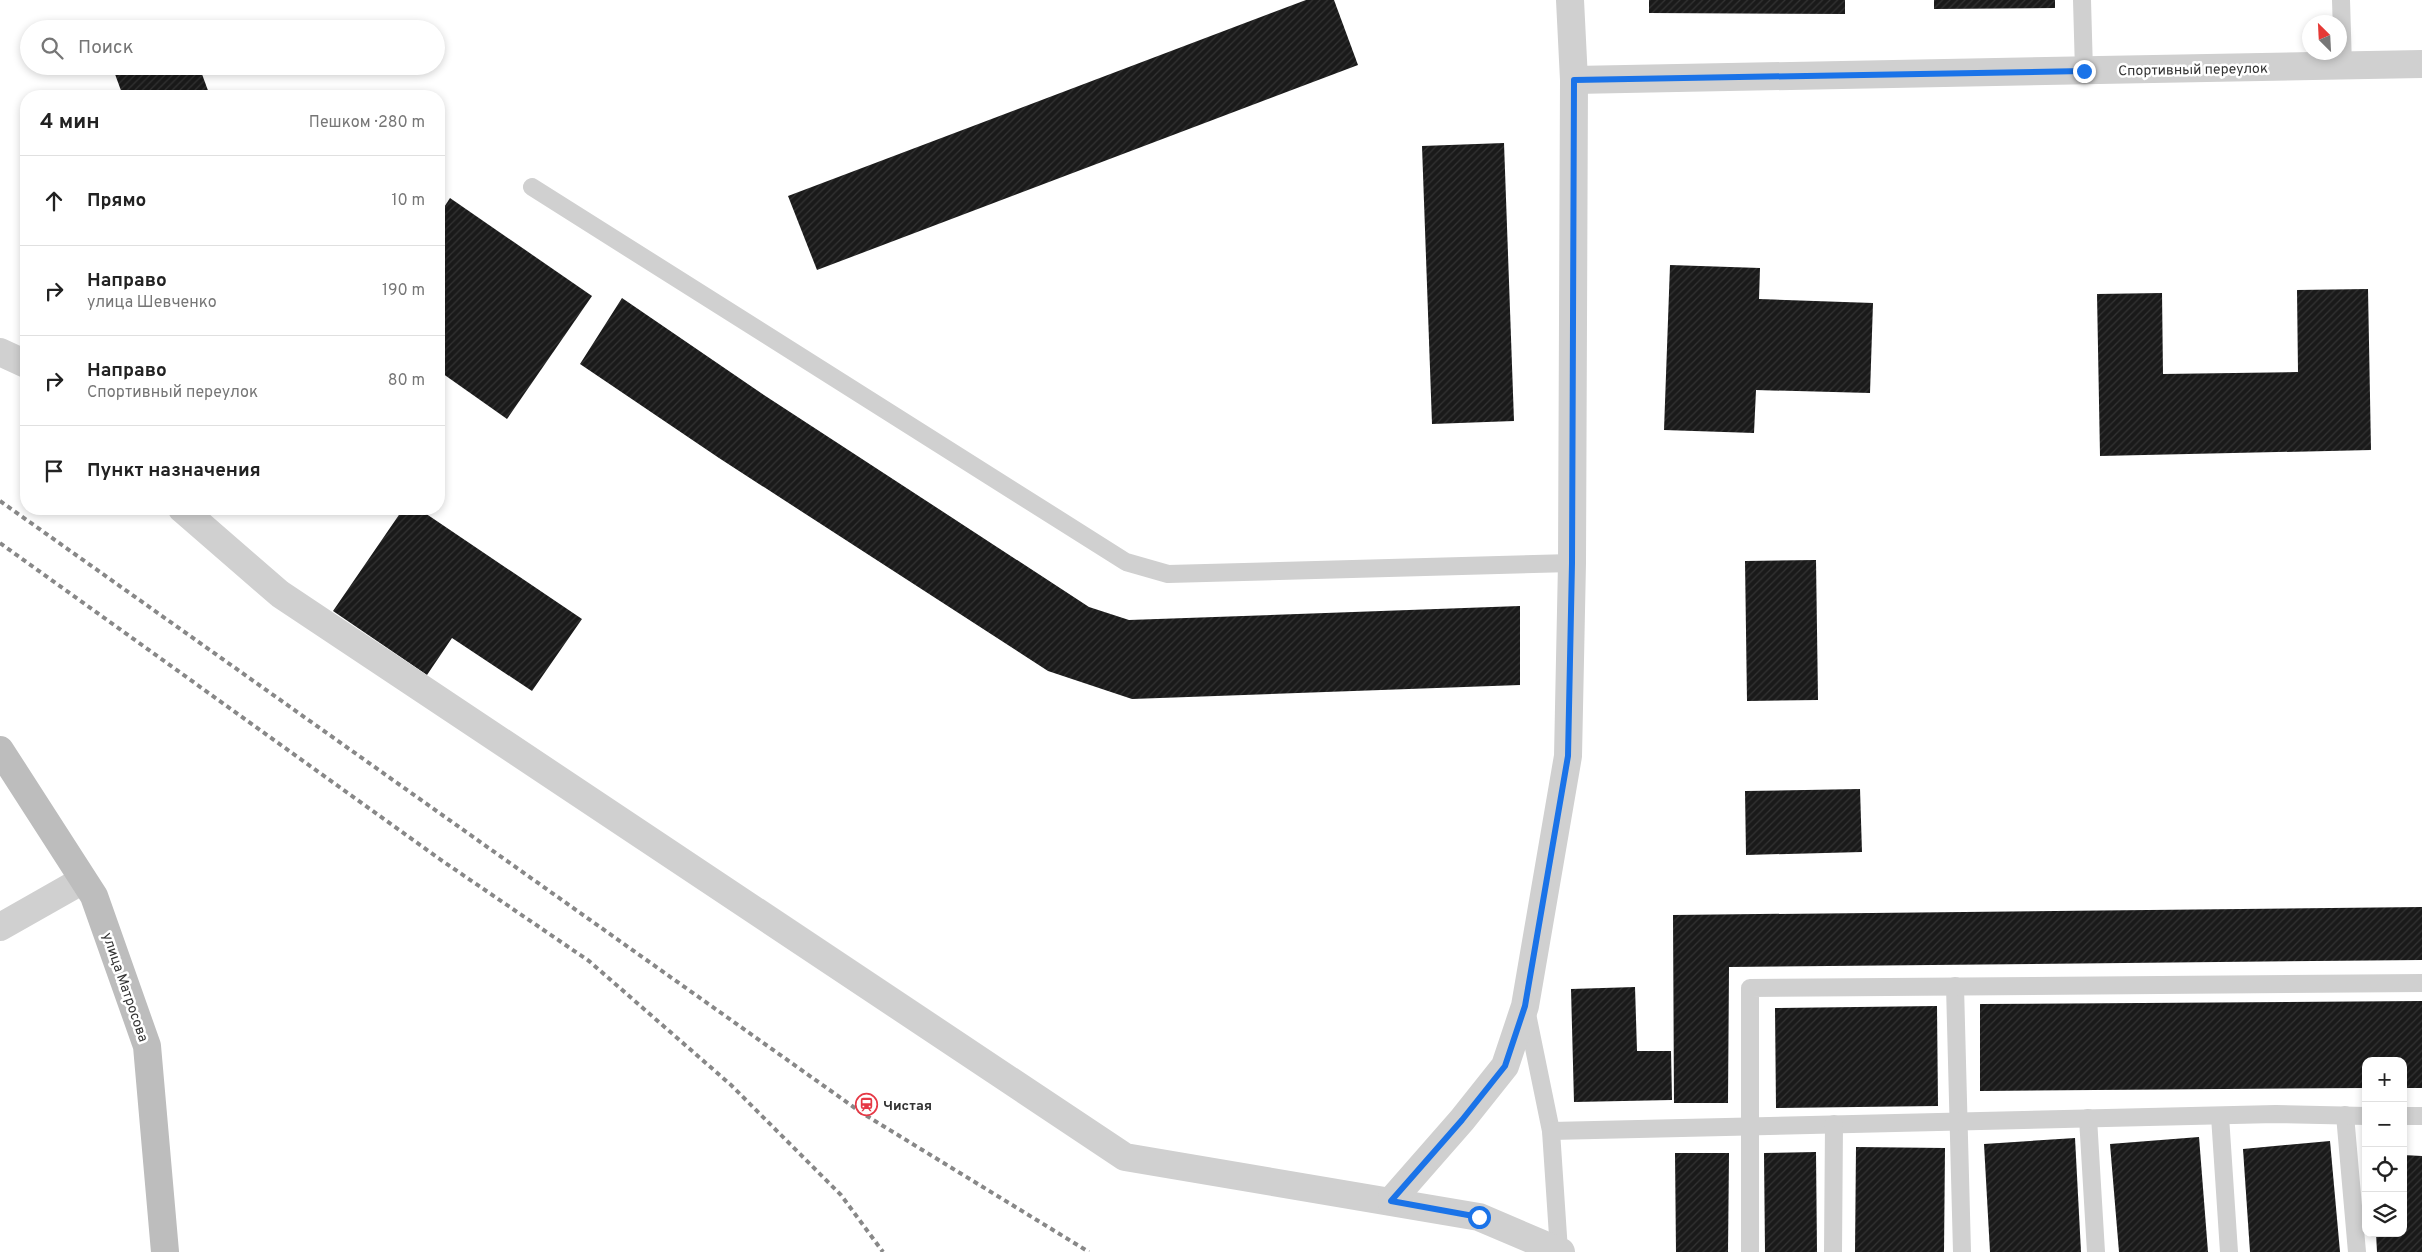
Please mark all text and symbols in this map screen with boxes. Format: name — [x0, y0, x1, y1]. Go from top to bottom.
north arrow — [2302, 15, 2347, 60]
search box — [20, 20, 445, 75]
icon: search — [38, 34, 66, 62]
text: Поиск — [78, 36, 134, 60]
route end — [2073, 60, 2096, 83]
street label: Спортивный переулок — [2118, 61, 2268, 80]
text: 4 мин — [40, 109, 100, 136]
text: Пешком · 280 m — [309, 113, 425, 133]
icon: ahead — [40, 187, 68, 215]
text: Прямо — [87, 189, 146, 213]
text: 10 m — [391, 191, 425, 211]
text: Направо — [87, 269, 167, 293]
icon: right — [40, 277, 68, 305]
text: 190 m — [382, 281, 425, 301]
text: улица Шевченко — [87, 293, 217, 313]
text: Направо — [87, 359, 167, 383]
icon: right — [40, 367, 68, 395]
text: 80 m — [388, 371, 425, 391]
text: Спортивный переулок — [87, 383, 258, 403]
icon: arrive — [40, 457, 68, 485]
text: Пункт назначения — [87, 459, 261, 483]
street label: улица Матросова — [98, 931, 151, 1044]
map controls — [2362, 1057, 2407, 1237]
button: + — [2362, 1057, 2407, 1102]
station icon: Чистая — [855, 1093, 879, 1117]
place label: Чистая — [883, 1098, 932, 1115]
button: − — [2362, 1102, 2407, 1147]
button: locate — [2362, 1147, 2407, 1192]
button: layers — [2362, 1192, 2407, 1237]
route start — [1468, 1206, 1491, 1229]

